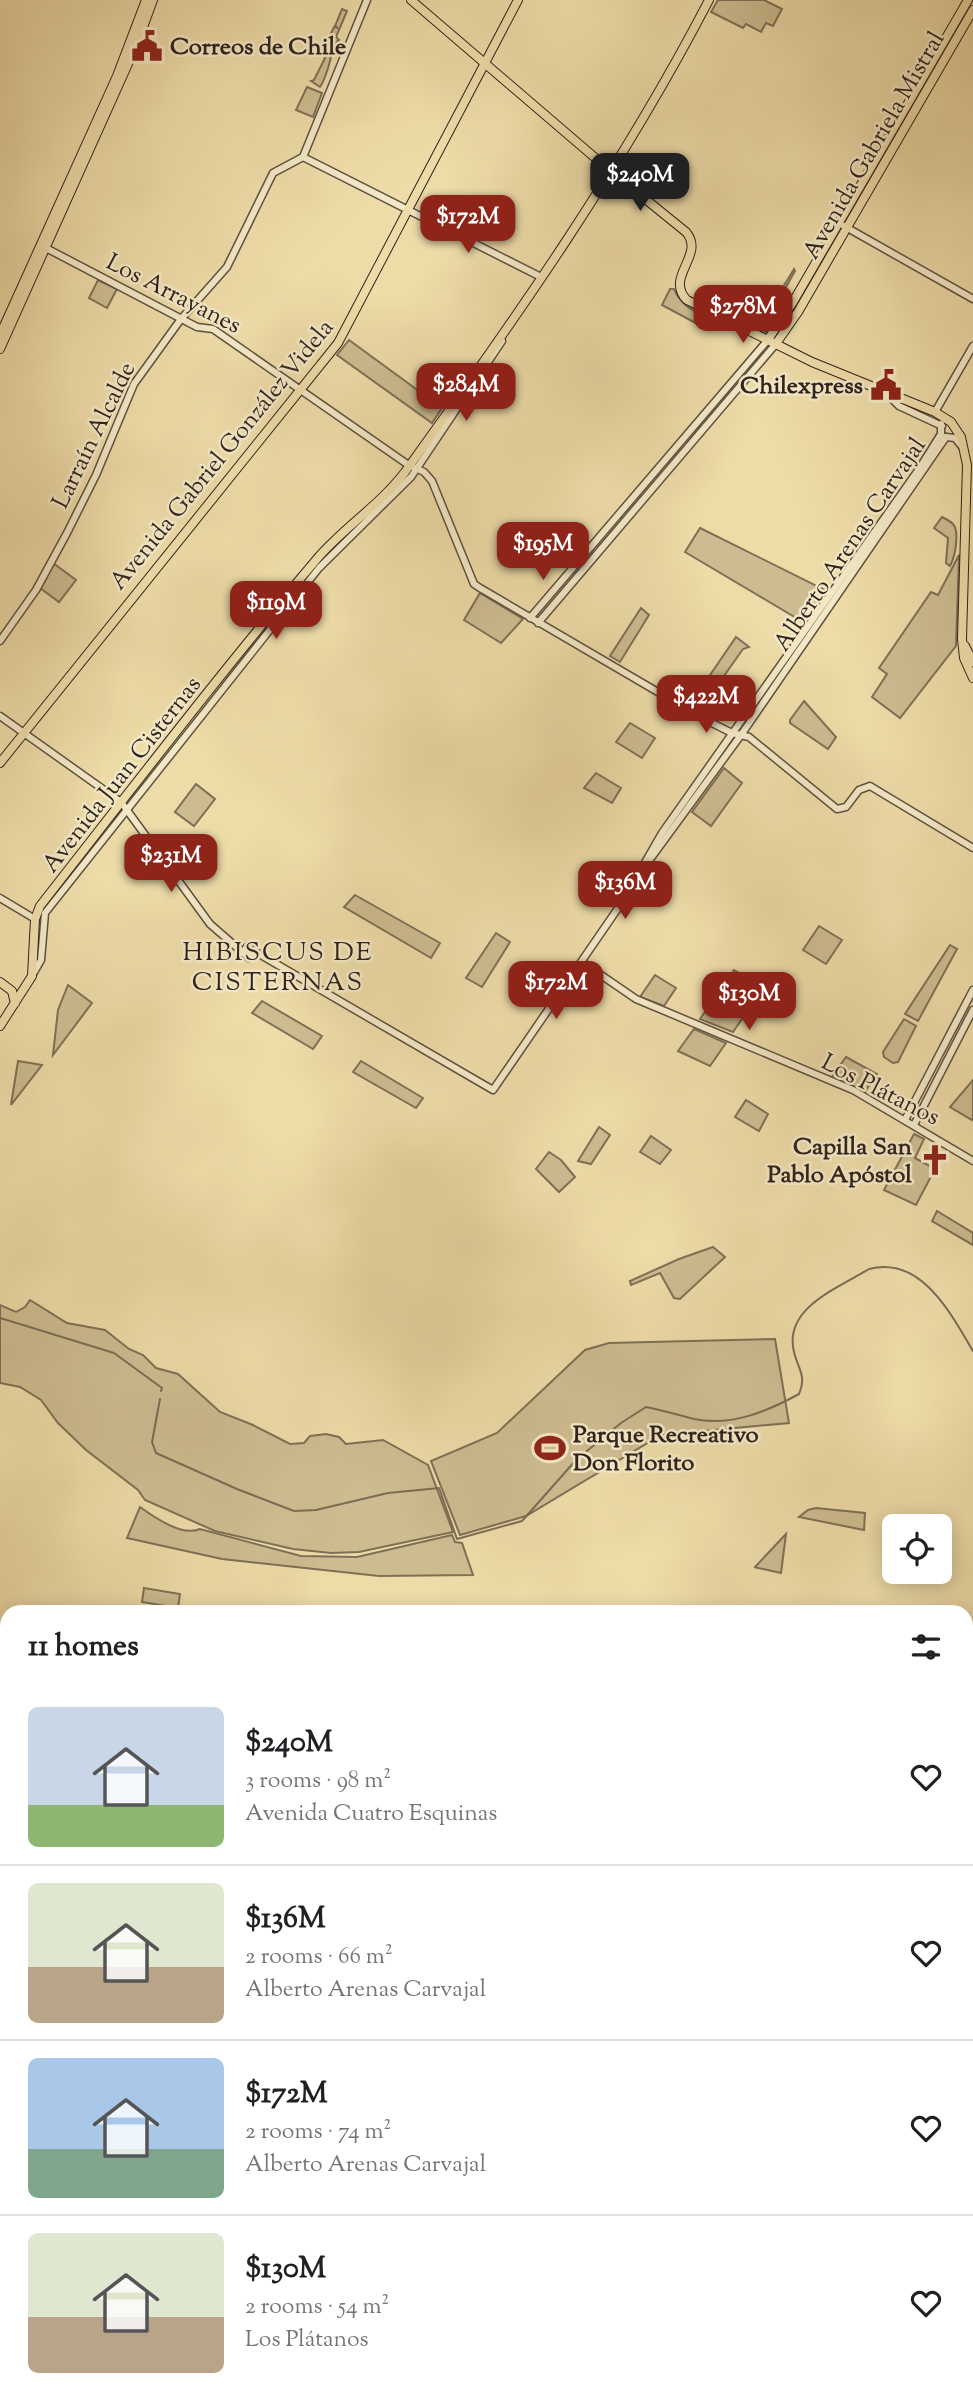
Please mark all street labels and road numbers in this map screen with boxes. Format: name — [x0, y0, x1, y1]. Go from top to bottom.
street label: Avenida Gabriela Mistral — [795, 25, 954, 266]
street label: Los Arrayanes — [100, 246, 247, 343]
street label: Avenida Gabriel González Videla — [102, 313, 343, 598]
street label: Larraín Alcalde — [45, 357, 145, 515]
street label: Alberto Arenas Carvajal — [766, 431, 935, 659]
street label: Avenida Juan Cisternas — [35, 670, 210, 881]
street label: Los Plátanos — [815, 1046, 945, 1135]

